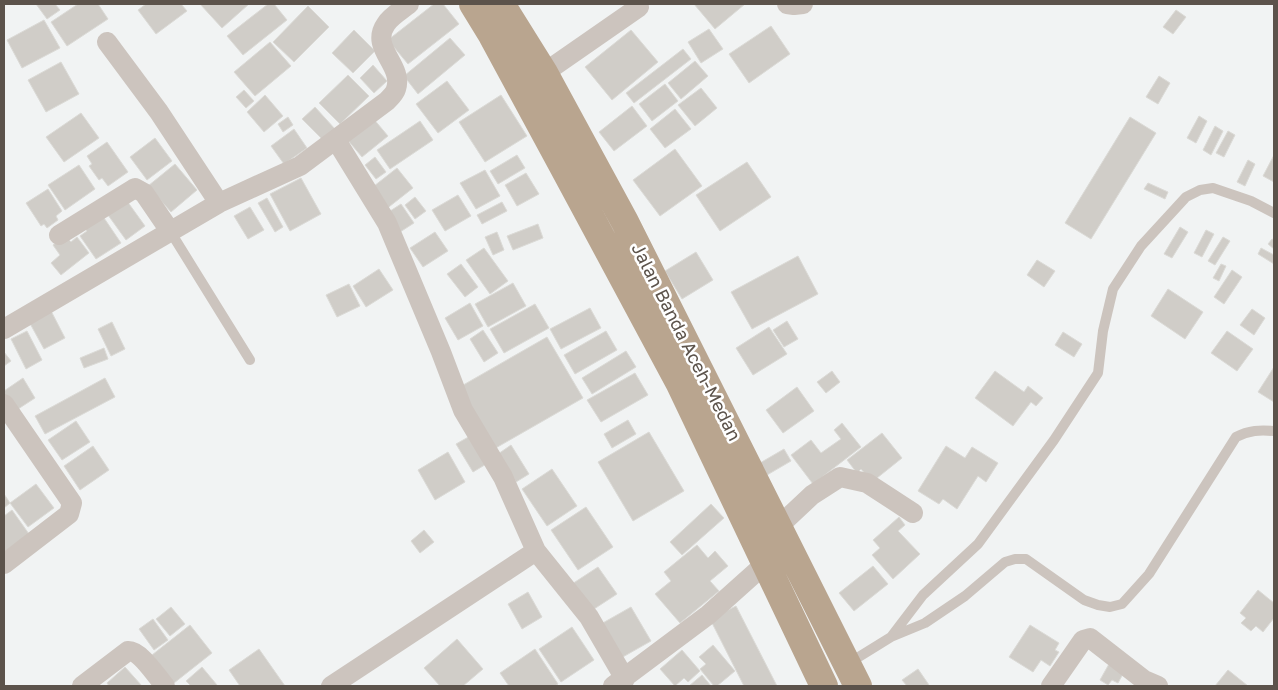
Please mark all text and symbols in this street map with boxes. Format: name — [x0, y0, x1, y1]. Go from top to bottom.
street label: Jalan Banda Aceh-Medan — [627, 239, 746, 444]

